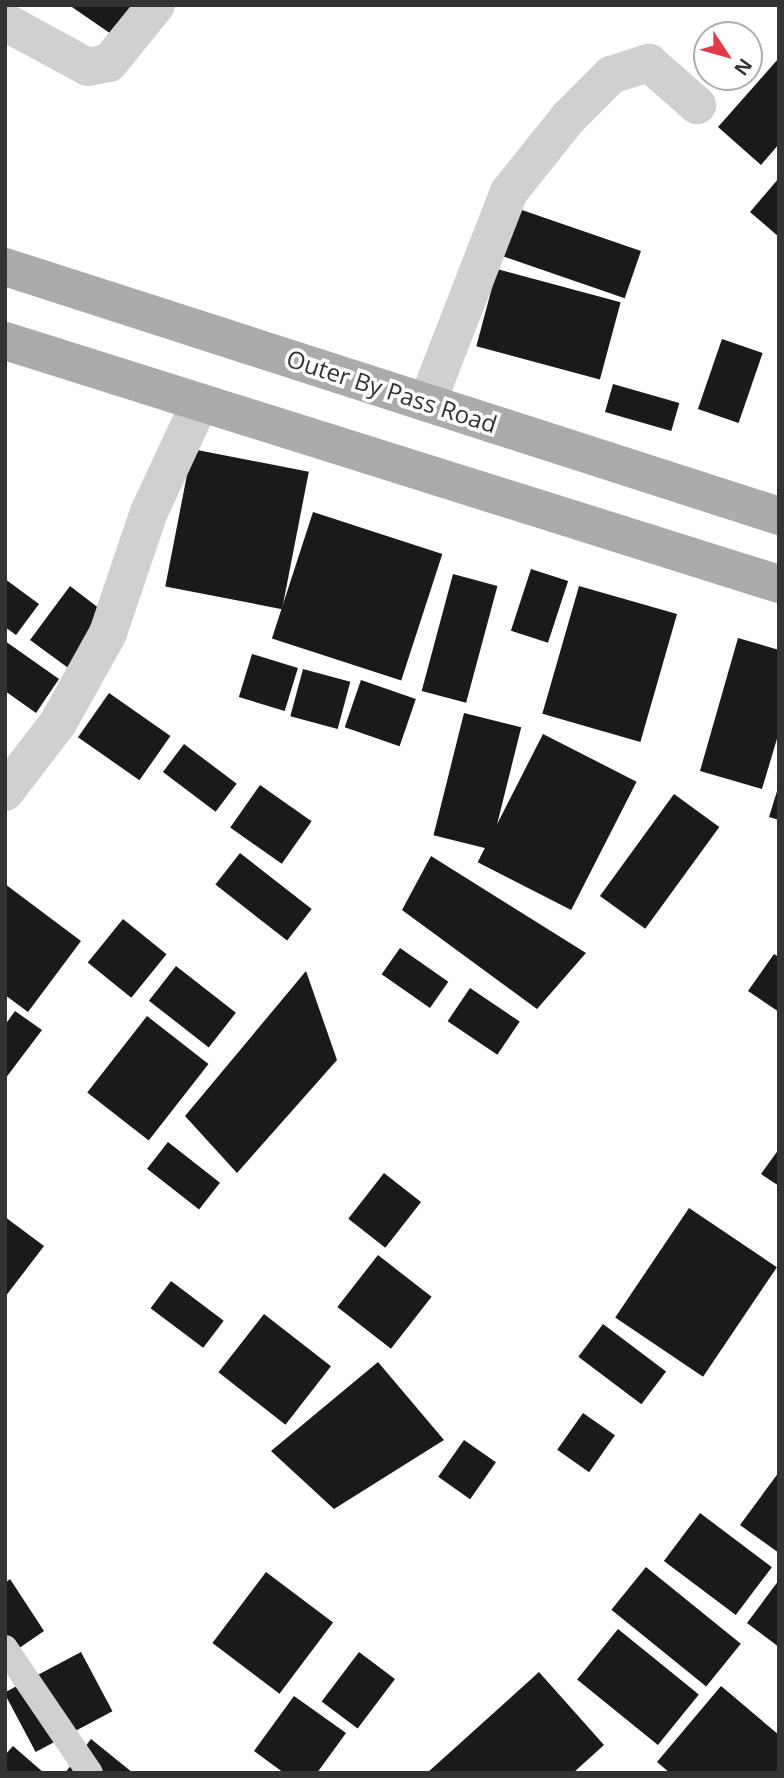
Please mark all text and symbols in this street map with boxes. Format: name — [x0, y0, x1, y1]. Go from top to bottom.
north arrow — [693, 21, 763, 91]
text: N — [728, 53, 758, 81]
street label: Outer By Pass Road — [283, 343, 501, 439]

